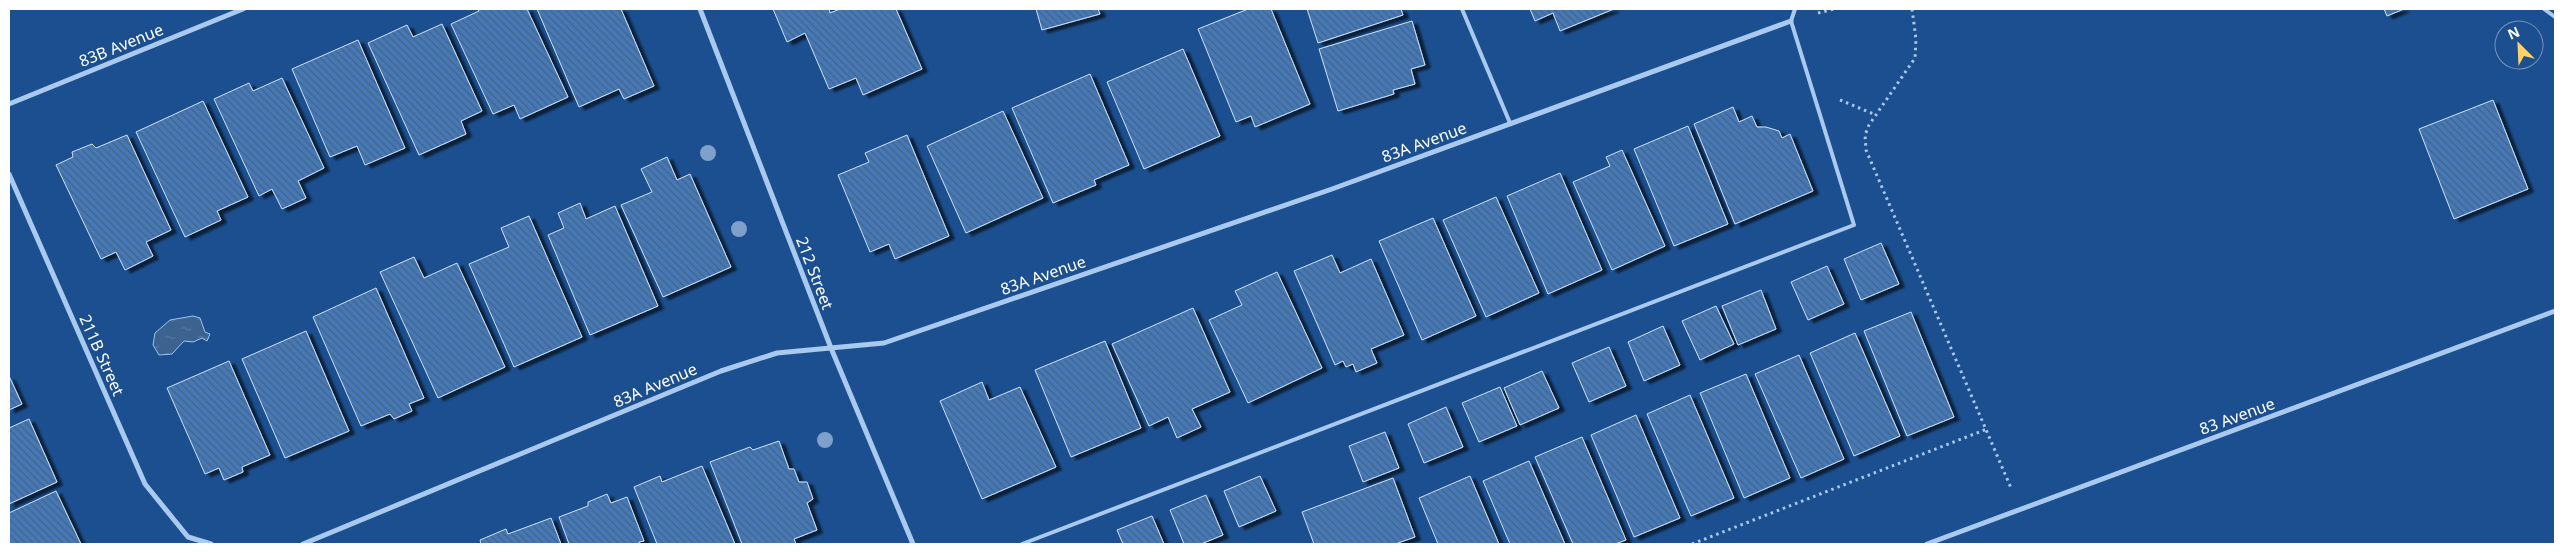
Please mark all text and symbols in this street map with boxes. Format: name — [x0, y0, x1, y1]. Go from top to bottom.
street label: 83B Avenue — [76, 18, 166, 72]
north arrow — [2494, 20, 2544, 70]
text: N — [2504, 22, 2523, 44]
street label: 83A Avenue — [1378, 116, 1470, 168]
street label: 212 Street — [791, 233, 839, 313]
street label: 83A Avenue — [997, 250, 1089, 300]
street label: 211B Street — [74, 311, 130, 399]
street label: 83A Avenue — [610, 358, 700, 412]
street label: 83 Avenue — [2196, 392, 2278, 440]

